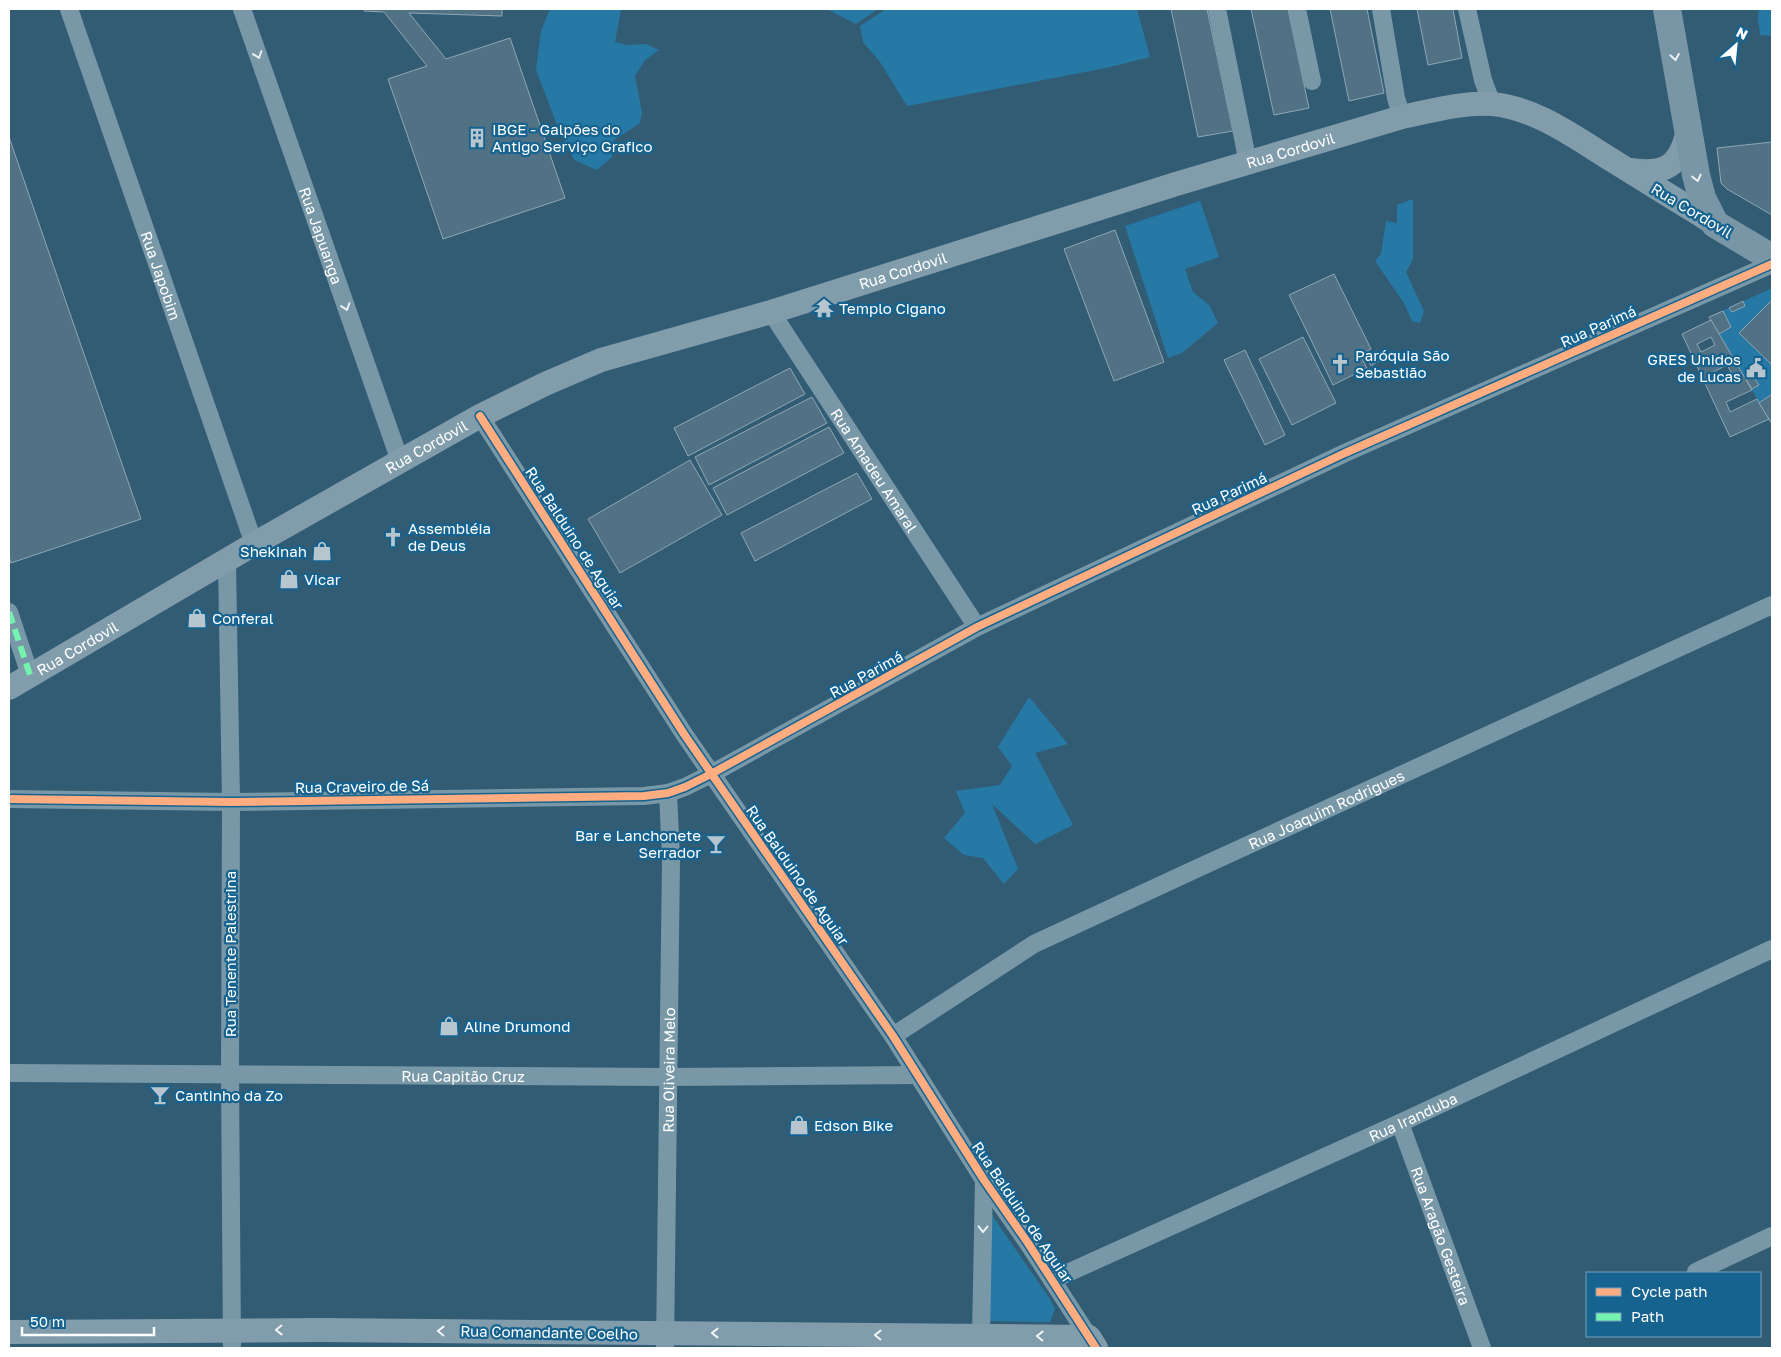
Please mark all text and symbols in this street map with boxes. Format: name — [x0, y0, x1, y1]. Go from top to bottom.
north arrow — [1711, 20, 1761, 70]
text: N — [1734, 23, 1751, 43]
one-way arrow — [252, 50, 262, 59]
one-way arrow — [1670, 52, 1680, 61]
place label: IBGE - Galpões do Antigo Serviço Grafico — [492, 120, 653, 155]
building icon: IBGE - Galpões do Antigo Serviço Grafico — [466, 127, 488, 149]
street label: Rua Cordovil — [1244, 128, 1337, 172]
one-way arrow — [1691, 174, 1702, 183]
street label: Rua Cordovil — [1648, 179, 1736, 241]
street label: Rua Japuanga — [296, 185, 346, 287]
street label: Rua Japobim — [137, 229, 185, 322]
street label: Rua Cordovil — [856, 248, 949, 293]
temple icon: Templo Cigano — [813, 297, 835, 319]
place label: Templo Cigano — [839, 299, 946, 317]
street label: Rua Parimá — [1557, 301, 1639, 351]
one-way arrow — [340, 303, 350, 311]
place label: Paróquia São Sebastião — [1355, 346, 1449, 381]
place label: GRES Unidos de Lucas — [1647, 350, 1741, 385]
church icon: Paróquia São Sebastião — [1329, 353, 1351, 375]
public building icon: GRES Unidos de Lucas — [1745, 357, 1767, 379]
street label: Rua Amadeu Amaral — [827, 405, 922, 536]
street label: Rua Cordovil — [382, 416, 470, 477]
street label: Rua Balduino de Aguiar — [522, 463, 628, 613]
street label: Rua Parimá — [1188, 468, 1270, 518]
place label: Assembléia de Deus — [408, 519, 491, 554]
church icon: Assembléia de Deus — [382, 526, 404, 548]
shop icon: Shekinah — [311, 540, 333, 562]
place label: Shekinah — [240, 542, 307, 560]
shop icon: Vicar — [278, 568, 300, 590]
place label: Vicar — [304, 570, 341, 588]
shop icon: Conferal — [186, 607, 208, 629]
place label: Conferal — [212, 609, 274, 627]
street label: Rua Cordovil — [33, 617, 121, 679]
street label: Rua Parimá — [826, 646, 906, 702]
street label: Rua Joaquim Rodrigues — [1245, 766, 1407, 853]
street label: Rua Craveiro de Sá — [295, 776, 429, 796]
street label: Rua Balduino de Aguiar — [743, 801, 853, 949]
place label: Bar e Lanchonete Serrador — [575, 826, 701, 861]
bar icon: Bar e Lanchonete Serrador — [705, 833, 727, 855]
street label: Rua Tenente Palestrina — [221, 871, 239, 1037]
street label: Rua Oliveira Melo — [659, 1007, 678, 1133]
shop icon: Aline Drumond — [438, 1015, 460, 1037]
place label: Aline Drumond — [464, 1017, 570, 1035]
street label: Rua Capitão Cruz — [401, 1066, 525, 1085]
bar icon: Cantinho da Zo — [149, 1084, 171, 1106]
place label: Cantinho da Zo — [175, 1086, 283, 1104]
street label: Rua Iranduba — [1366, 1089, 1460, 1145]
shop icon: Edson Bike — [788, 1114, 810, 1136]
place label: Edson Bike — [814, 1116, 893, 1134]
street label: Rua Balduino de Aguiar — [969, 1138, 1077, 1286]
street label: Rua Aragão Gesteira — [1408, 1164, 1475, 1307]
one-way arrow — [978, 1226, 988, 1233]
legend — [1586, 1272, 1761, 1337]
text: Cycle path — [1631, 1282, 1707, 1300]
scale bar — [22, 1304, 155, 1336]
text: Path — [1631, 1307, 1664, 1325]
text: 50 m — [30, 1312, 65, 1330]
street label: Rua Comandante Coelho — [460, 1321, 638, 1343]
one-way arrow — [274, 1325, 282, 1335]
one-way arrow — [437, 1326, 444, 1336]
one-way arrow — [711, 1328, 718, 1338]
one-way arrow — [873, 1330, 881, 1340]
one-way arrow — [1036, 1331, 1044, 1341]

